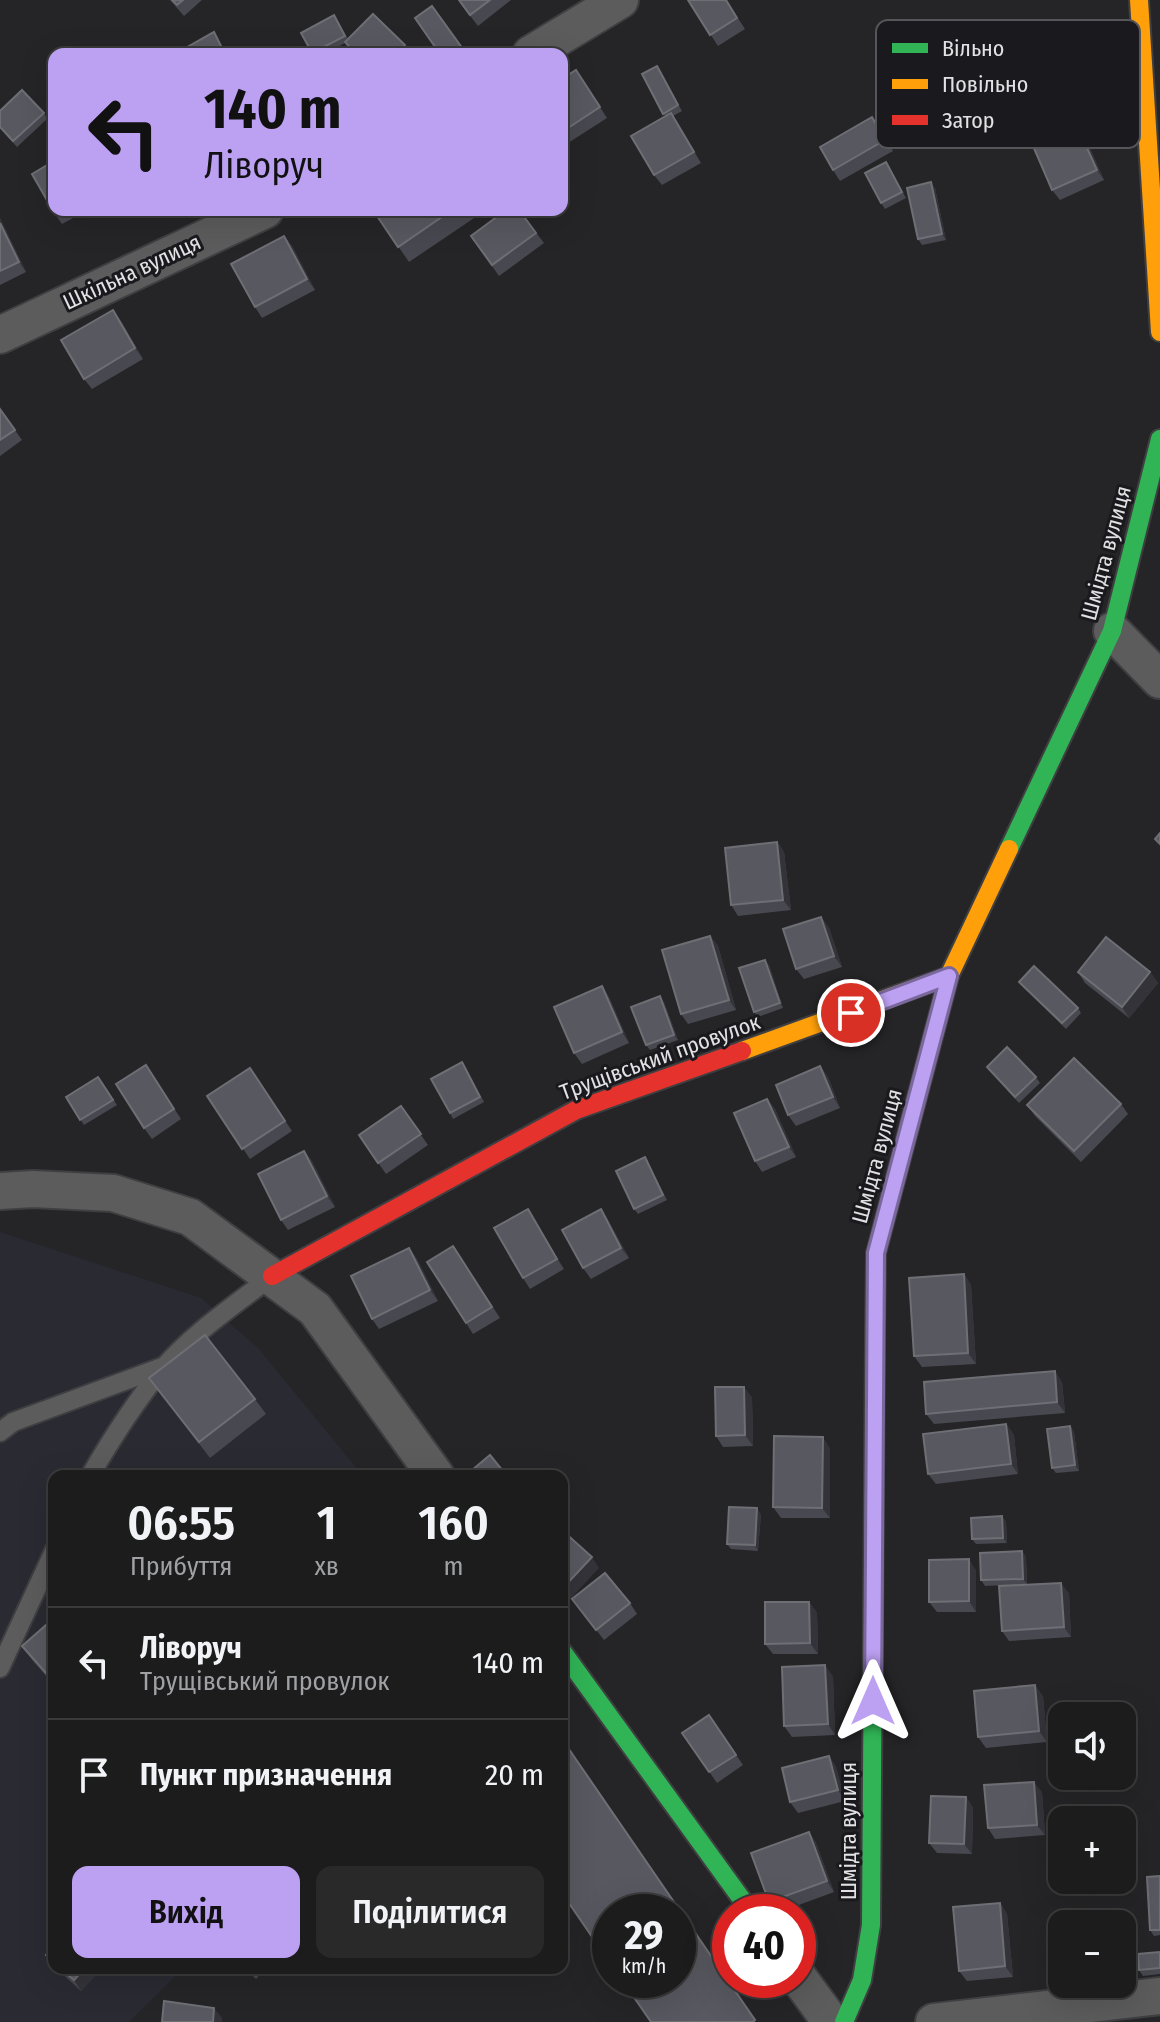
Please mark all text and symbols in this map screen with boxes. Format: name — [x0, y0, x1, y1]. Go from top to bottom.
legend — [876, 20, 1140, 148]
text: Вільно — [942, 35, 1004, 62]
text: Повільно — [942, 71, 1028, 98]
text: 140 m — [204, 76, 341, 143]
icon: left — [72, 80, 176, 184]
text: Затор — [942, 107, 994, 134]
text: Ліворуч — [204, 144, 324, 188]
street label: Шкільна вулиця — [59, 228, 205, 316]
street label: Шмідта вулиця — [1075, 483, 1137, 623]
pin — [817, 979, 885, 1047]
icon: arrive — [829, 991, 873, 1035]
street label: Трущівський провулок — [556, 1008, 764, 1106]
street label: Шмідта вулиця — [846, 1086, 908, 1226]
text: 06:55 — [127, 1494, 235, 1552]
text: 1 — [317, 1494, 337, 1552]
text: 160 — [418, 1494, 489, 1552]
text: Прибуття — [130, 1551, 232, 1582]
text: хв — [314, 1551, 339, 1582]
text: m — [443, 1551, 463, 1582]
text: Ліворуч — [140, 1630, 242, 1666]
icon: left — [72, 1641, 116, 1685]
text: 140 m — [472, 1645, 544, 1681]
position arrow — [831, 1659, 915, 1743]
text: Трущівський провулок — [140, 1666, 390, 1697]
map controls — [1048, 1702, 1136, 1998]
button: sound — [1048, 1702, 1136, 1790]
icon: arrive — [72, 1753, 116, 1797]
text: Пункт призначення — [140, 1757, 392, 1793]
text: 20 m — [485, 1757, 544, 1793]
street label: Шмідта вулиця — [835, 1762, 862, 1900]
button: + — [1048, 1806, 1136, 1894]
button: Вихід — [72, 1866, 300, 1958]
button: Поділитися — [316, 1866, 544, 1958]
speed limit sign: 40 — [712, 1894, 816, 1998]
button: − — [1048, 1910, 1136, 1998]
text: 29 — [624, 1912, 663, 1960]
text: km/h — [622, 1954, 666, 1978]

